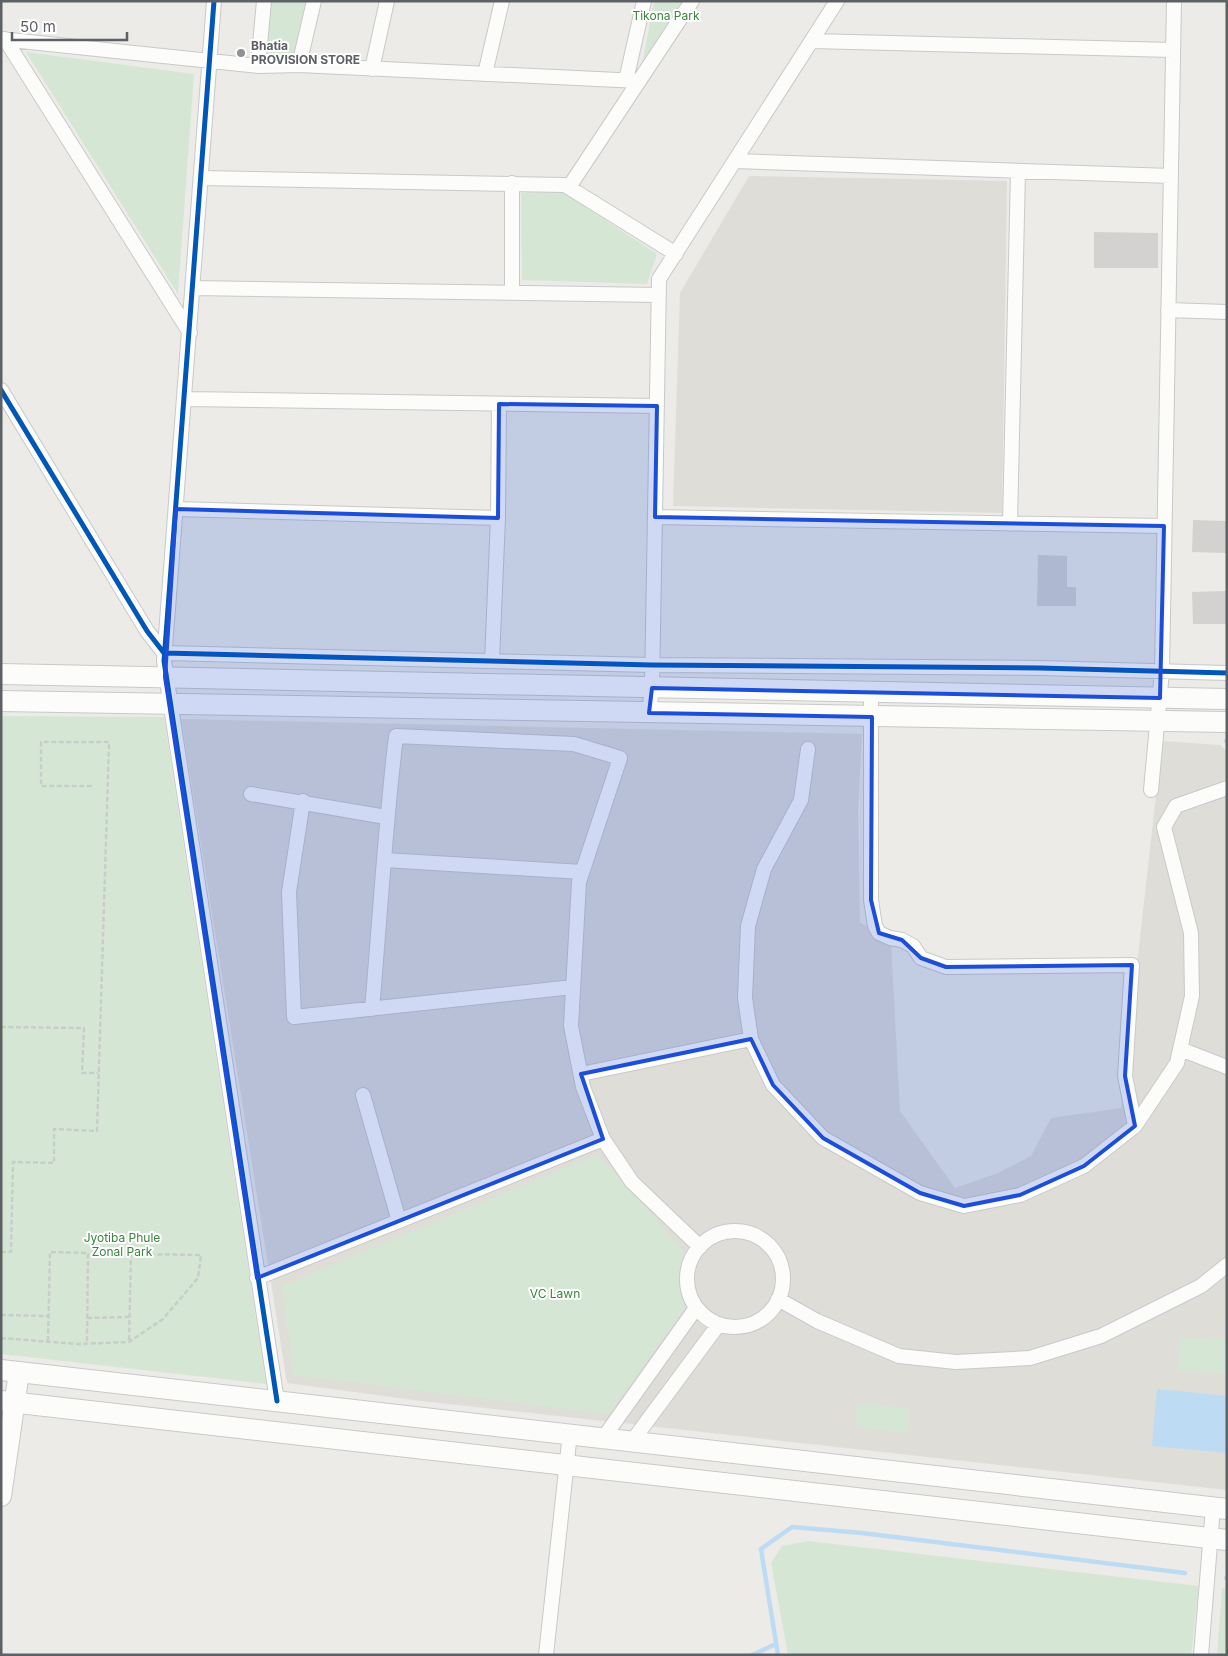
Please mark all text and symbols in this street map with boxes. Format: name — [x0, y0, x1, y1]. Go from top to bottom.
park label: Tikona Park — [632, 8, 700, 23]
scale bar — [12, 10, 128, 42]
text: 50 m — [20, 17, 56, 36]
place label: Bhatia PROVISION STORE — [251, 38, 360, 67]
marker: Bhatia PROVISION STORE — [235, 47, 247, 59]
park label: Jyotiba Phule Zonal Park — [84, 1230, 160, 1259]
park label: VC Lawn — [530, 1286, 580, 1301]

